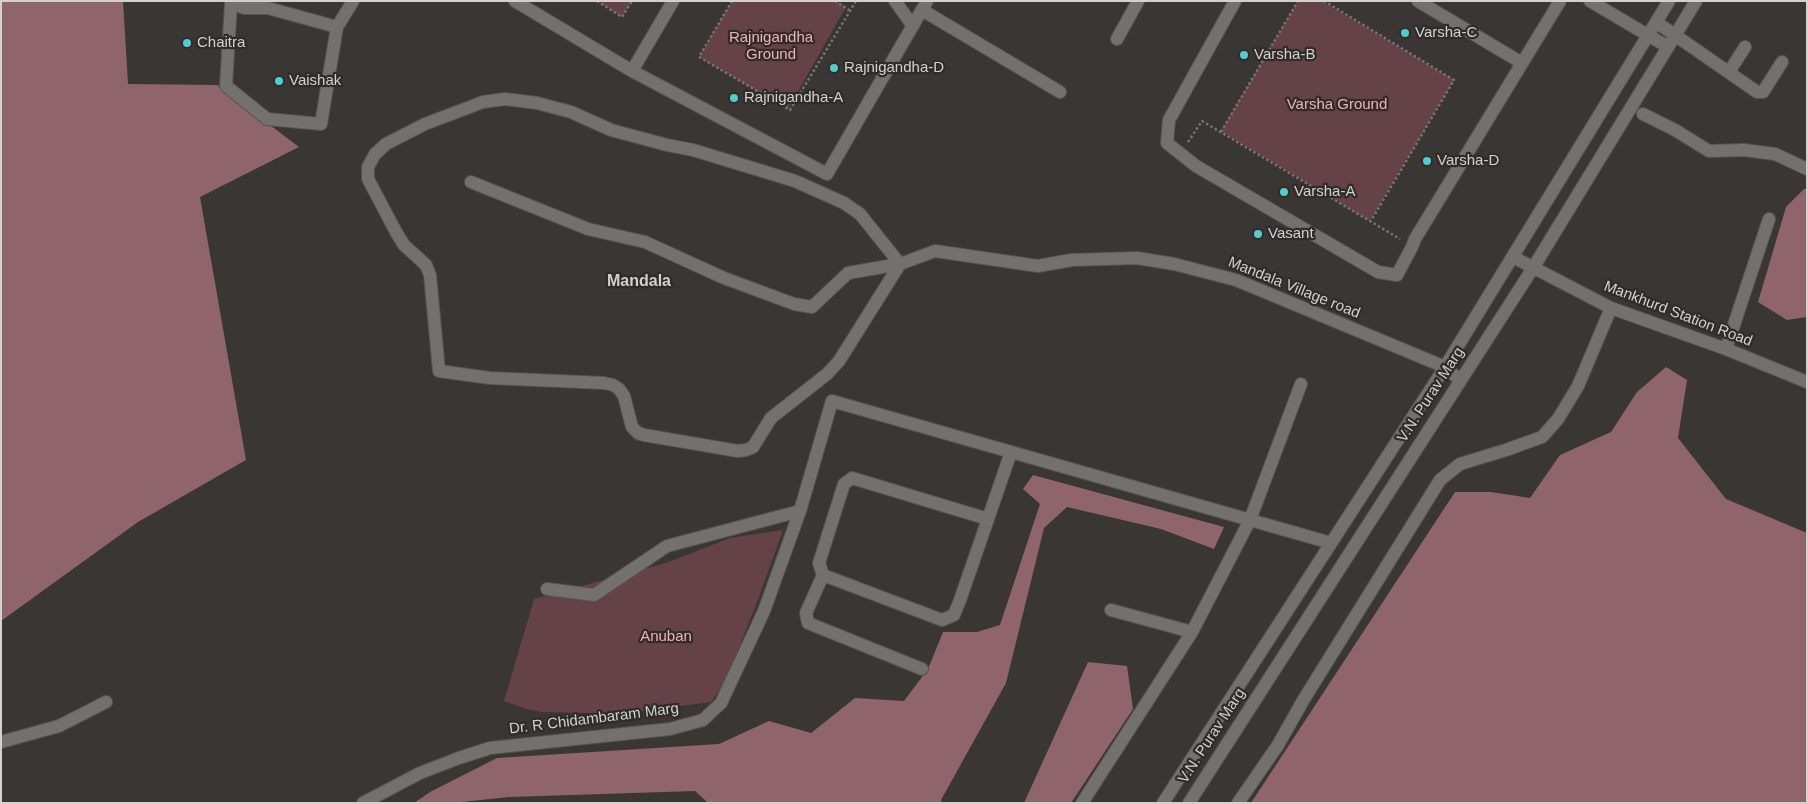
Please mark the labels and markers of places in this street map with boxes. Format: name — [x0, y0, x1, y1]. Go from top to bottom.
place label: Varsha-C — [1415, 24, 1477, 42]
marker: Varsha-C — [1399, 27, 1411, 39]
place label: Chaitra — [197, 34, 245, 52]
marker: Chaitra — [181, 37, 193, 49]
place label: Varsha-B — [1254, 46, 1315, 64]
marker: Varsha-B — [1238, 49, 1250, 61]
place label: Rajnigandha-D — [844, 59, 944, 77]
marker: Rajnigandha-D — [828, 62, 840, 74]
place label: Vaishak — [289, 72, 341, 90]
marker: Vaishak — [273, 75, 285, 87]
place label: Rajnigandha-A — [744, 89, 843, 107]
marker: Rajnigandha-A — [728, 92, 740, 104]
place label: Varsha-D — [1437, 152, 1499, 170]
marker: Varsha-D — [1421, 155, 1433, 167]
place label: Varsha-A — [1294, 183, 1355, 201]
marker: Varsha-A — [1278, 186, 1290, 198]
place label: Vasant — [1268, 225, 1314, 243]
marker: Vasant — [1252, 228, 1264, 240]

